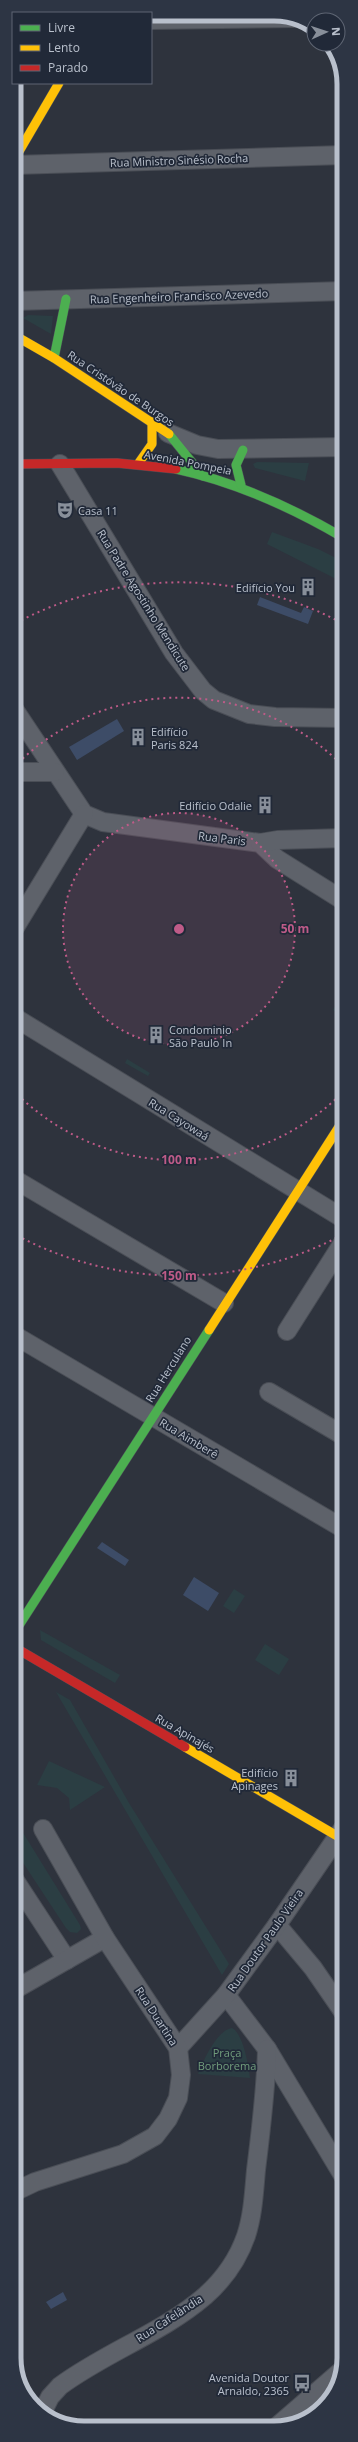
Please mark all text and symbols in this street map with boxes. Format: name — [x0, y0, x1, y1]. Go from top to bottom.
legend — [12, 12, 152, 84]
north arrow — [306, 12, 346, 52]
text: Livre — [48, 19, 75, 36]
text: N — [329, 27, 344, 36]
text: Lento — [48, 39, 80, 56]
text: Parado — [48, 59, 88, 76]
street label: Rua Ministro Sinésio Rocha — [109, 150, 249, 170]
street label: Rua Engenheiro Francisco Azevedo — [90, 285, 269, 307]
street label: Rua Cristóvão de Burgos — [65, 347, 177, 429]
street label: Avenida Pompeia — [143, 446, 233, 478]
theatre icon: Casa 11 — [55, 500, 75, 520]
place label: Casa 11 — [78, 503, 118, 518]
street label: Rua Padre Agostinho Mendicute — [94, 526, 194, 674]
building icon: Edifício You — [298, 577, 318, 597]
place label: Edifício You — [236, 580, 295, 595]
place label: Edifício Paris 824 — [151, 724, 199, 752]
building icon: Edifício Paris 824 — [128, 727, 148, 747]
building icon: Edifício Odalie — [255, 795, 275, 815]
place label: Edifício Odalie — [179, 798, 252, 813]
street label: Rua Paris — [197, 828, 247, 848]
text: 50 m — [281, 920, 309, 937]
centre of rings — [172, 922, 186, 936]
place label: Condominio São Paulo In — [169, 1022, 232, 1050]
building icon: Condominio São Paulo In — [146, 1025, 166, 1045]
street label: Rua Cayowaá — [146, 1095, 212, 1143]
text: 100 m — [161, 1151, 197, 1168]
text: 150 m — [161, 1267, 197, 1284]
street label: Rua Herculano — [142, 1333, 195, 1405]
street label: Rua Aimberê — [157, 1415, 221, 1461]
street label: Rua Apinajés — [153, 1710, 217, 1756]
place label: Edifício Apinages — [231, 1765, 278, 1793]
building icon: Edifício Apinages — [281, 1768, 301, 1788]
street label: Rua Doutor Paulo Vieira — [224, 1886, 306, 1994]
street label: Rua Duartina — [132, 1984, 182, 2048]
park label: Praça Borborema — [198, 2045, 256, 2073]
street label: Rua Cafelândia — [133, 2291, 205, 2345]
place label: Avenida Doutor Arnaldo, 2365 — [209, 2370, 289, 2398]
bus stop icon: Avenida Doutor Arnaldo, 2365 — [292, 2373, 312, 2393]

